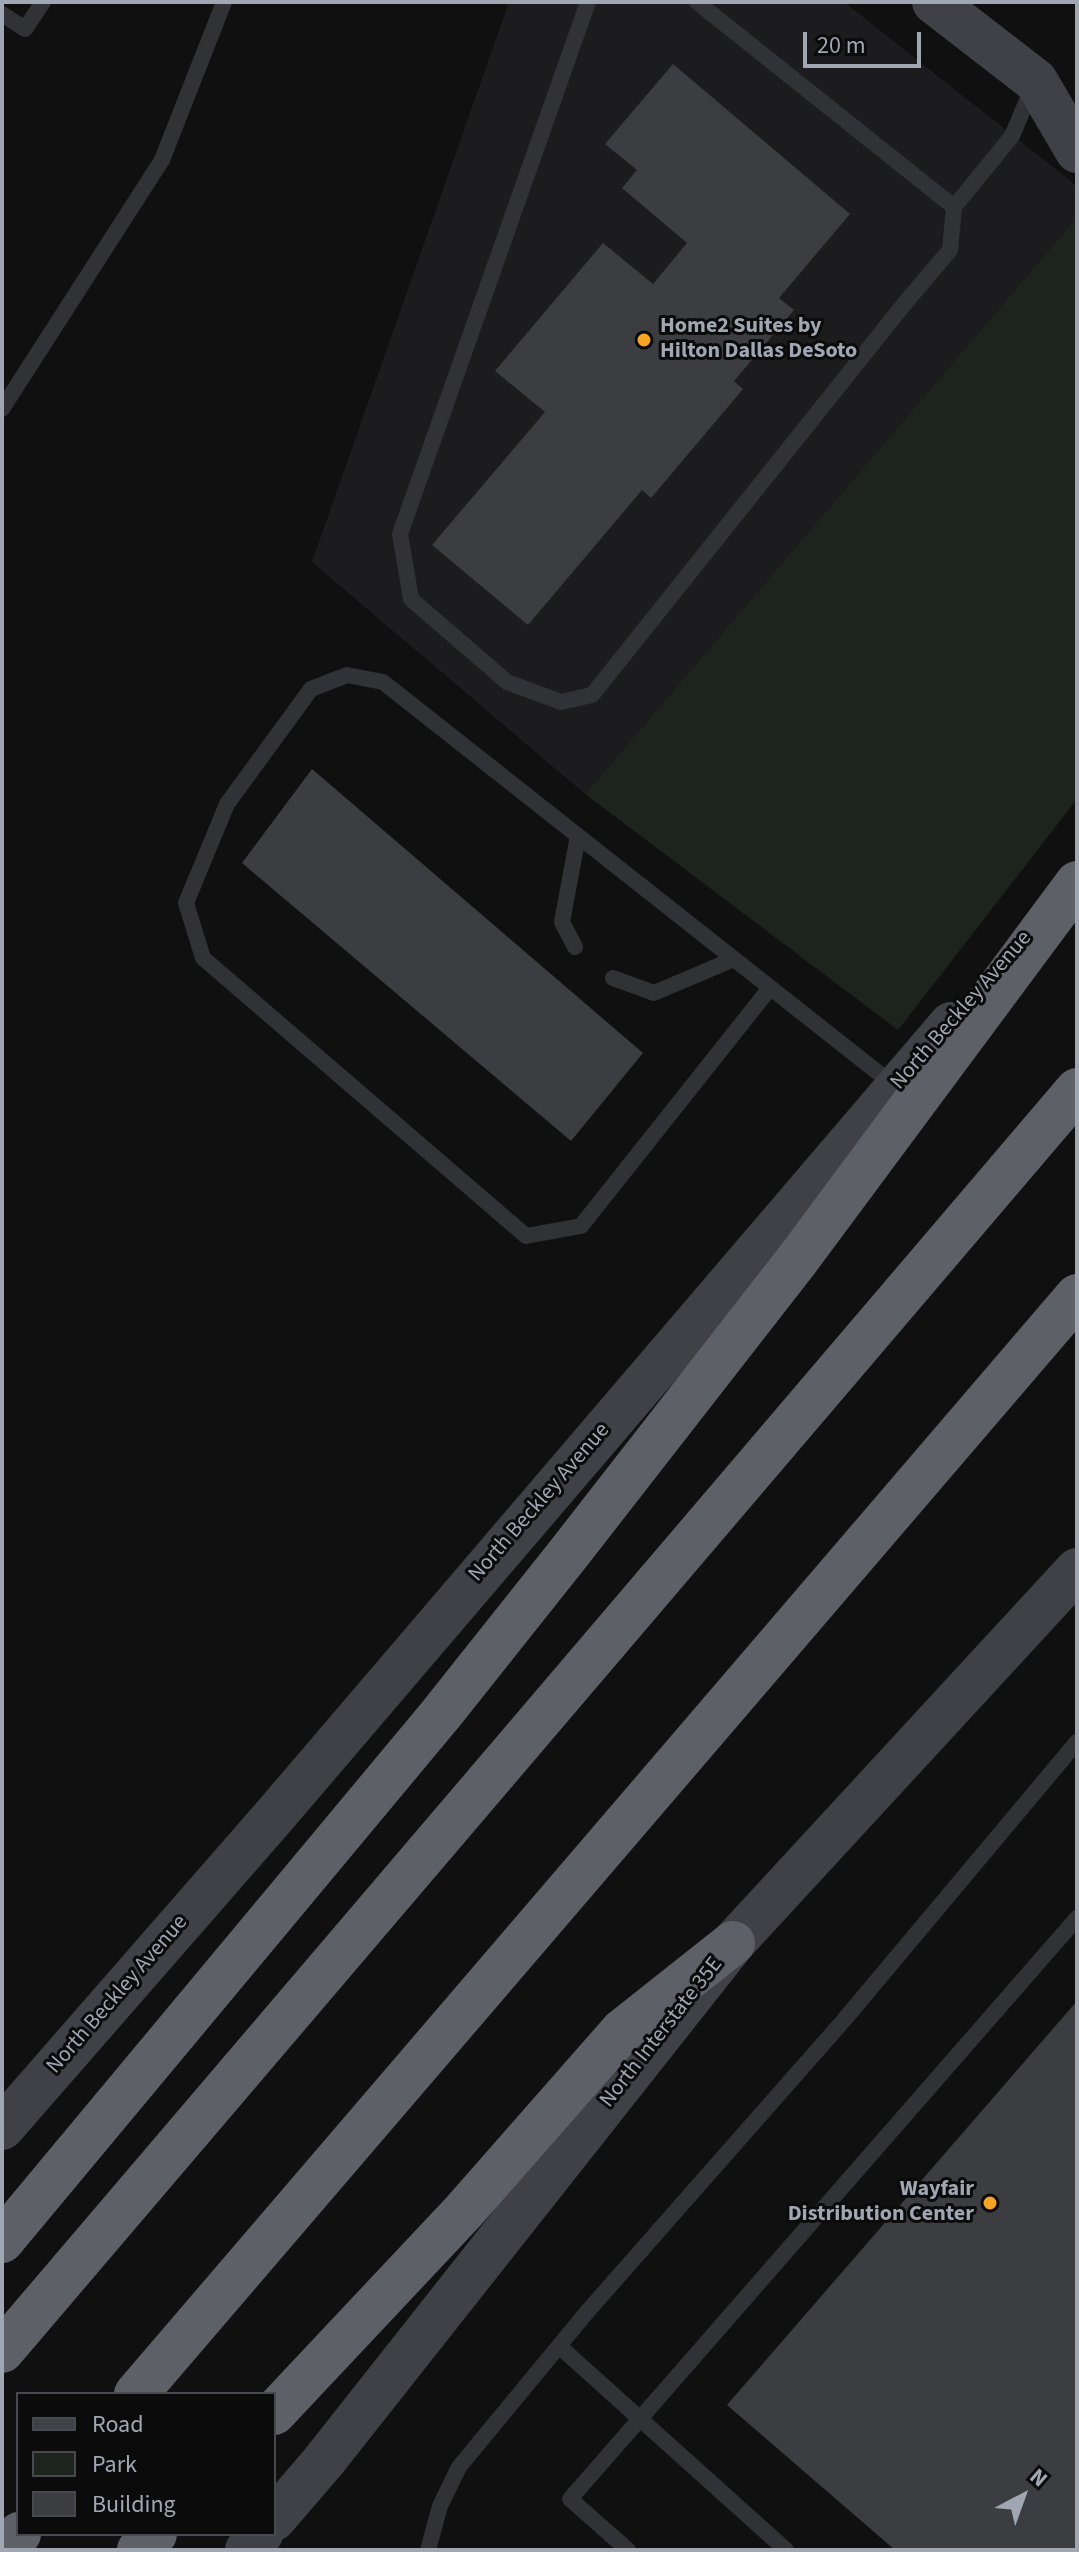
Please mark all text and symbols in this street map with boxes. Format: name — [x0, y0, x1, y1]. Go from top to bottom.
scale bar — [807, 16, 925, 66]
text: 20 m — [817, 28, 866, 63]
place label: Home2 Suites by Hilton Dallas DeSoto — [660, 314, 857, 366]
marker: Home2 Suites by Hilton Dallas DeSoto — [635, 331, 653, 349]
street label: North Beckley Avenue — [886, 926, 1038, 1096]
street label: North Beckley Avenue — [464, 1418, 616, 1588]
street label: North Beckley Avenue — [42, 1910, 194, 2080]
street label: North Interstate 35E — [595, 1953, 729, 2113]
place label: Wayfair Distribution Center — [788, 2177, 974, 2228]
marker: Wayfair Distribution Center — [981, 2194, 999, 2212]
legend — [16, 2392, 276, 2536]
text: Road — [92, 2407, 144, 2442]
text: Park — [92, 2447, 137, 2482]
north arrow — [983, 2456, 1063, 2536]
text: N — [1023, 2461, 1055, 2495]
text: Building — [92, 2487, 176, 2522]

